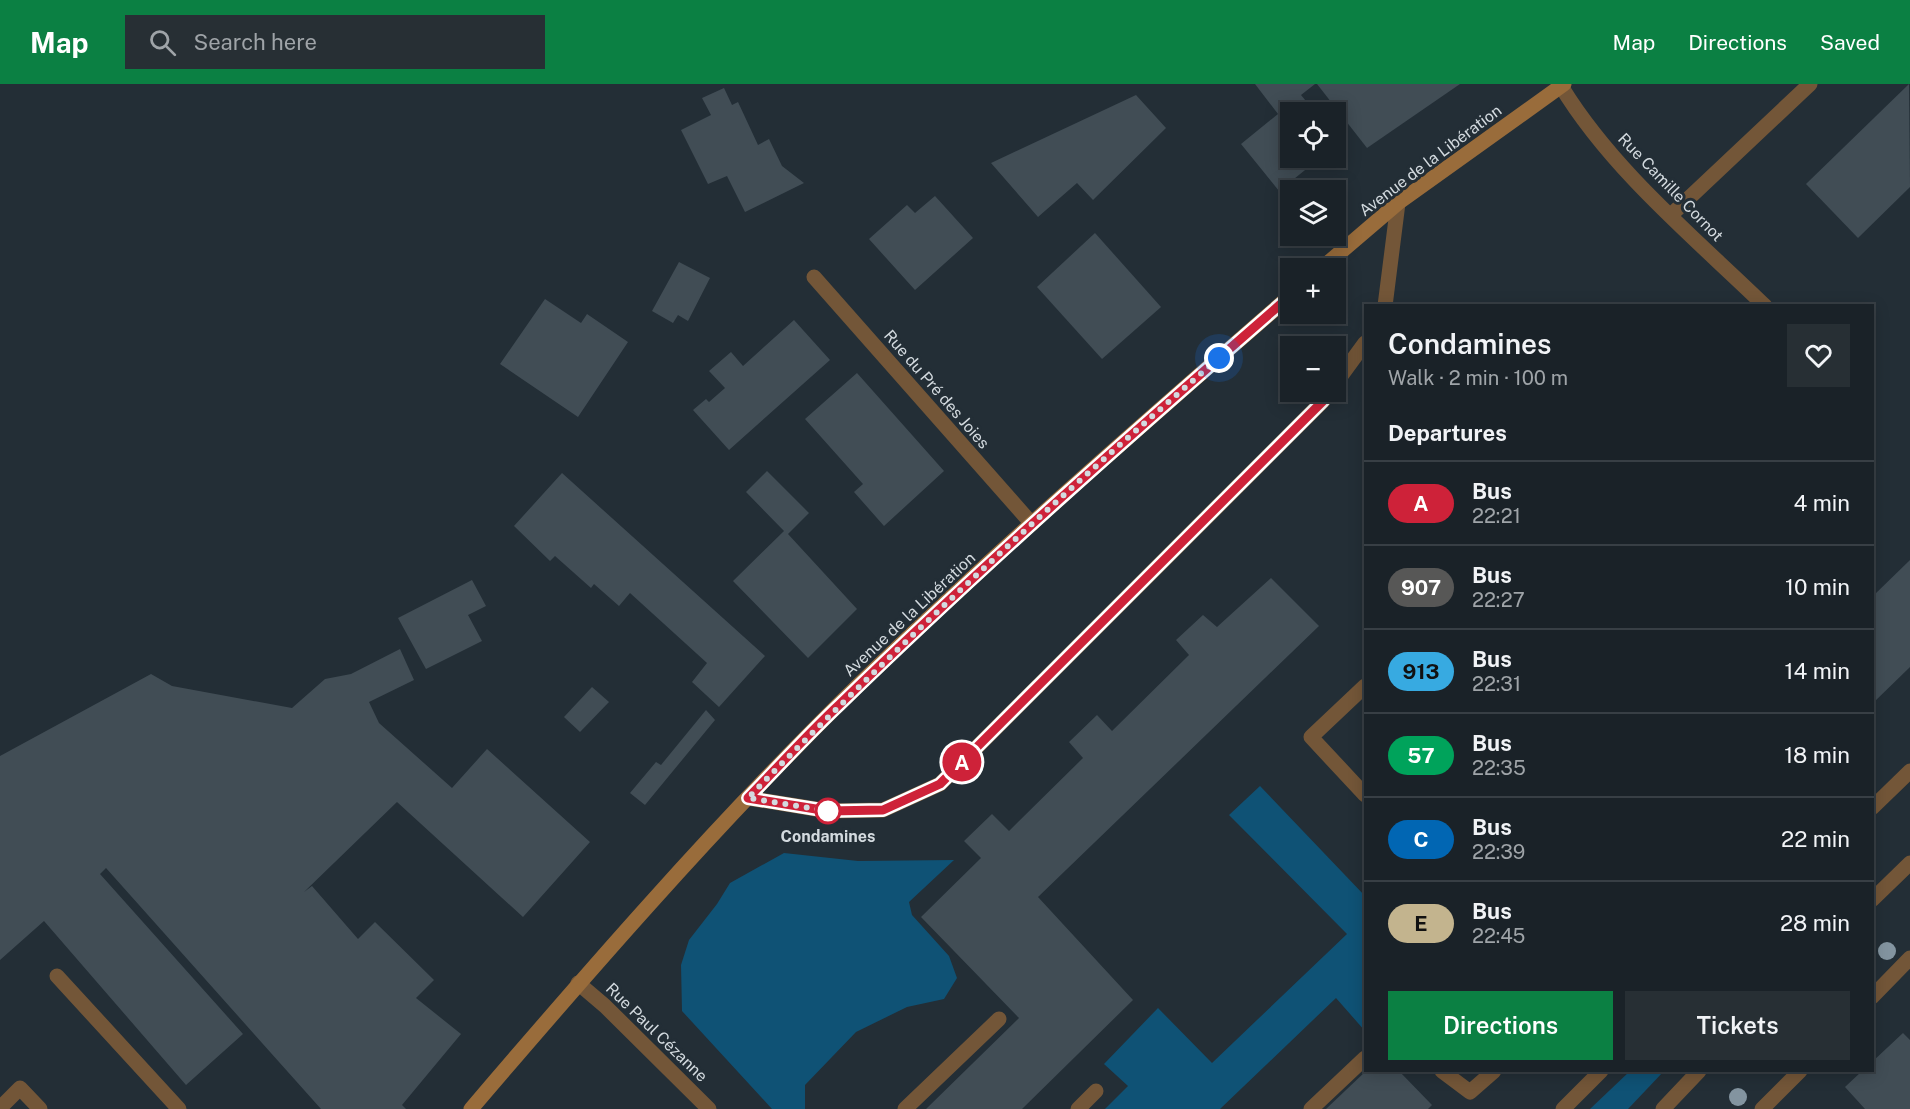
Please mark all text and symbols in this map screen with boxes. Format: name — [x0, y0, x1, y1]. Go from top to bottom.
search box — [125, 15, 545, 69]
text: Map — [30, 26, 89, 59]
icon: search — [146, 26, 179, 59]
text: Search here — [194, 29, 317, 55]
text: Map — [1613, 30, 1655, 55]
text: Directions — [1688, 30, 1787, 55]
text: Saved — [1820, 30, 1880, 55]
street label: Avenue de la Libération — [1355, 101, 1505, 220]
map controls — [1280, 102, 1346, 402]
button: locate — [1280, 102, 1346, 168]
street label: Rue Camille Cornot — [1614, 129, 1727, 245]
button: layers — [1280, 180, 1346, 246]
button: + — [1280, 258, 1346, 324]
button: heart — [1787, 324, 1850, 387]
street label: Rue du Pré des Joies — [880, 326, 993, 453]
text: Condamines — [1388, 327, 1552, 360]
button: − — [1280, 336, 1346, 402]
your location — [1204, 343, 1234, 373]
text: Walk · 2 min · 100 m — [1388, 366, 1568, 390]
text: Departures — [1388, 420, 1507, 446]
text: Bus — [1472, 478, 1512, 504]
text: 4 min — [1794, 490, 1850, 516]
text: A — [1413, 491, 1429, 516]
text: 22:21 — [1472, 504, 1521, 528]
street label: Avenue de la Libération — [840, 548, 979, 680]
text: Bus — [1472, 562, 1512, 588]
text: 10 min — [1785, 574, 1850, 600]
text: 907 — [1401, 575, 1441, 600]
text: 22:27 — [1472, 588, 1525, 612]
text: Bus — [1472, 646, 1512, 672]
text: 14 min — [1785, 658, 1850, 684]
text: 913 — [1403, 659, 1439, 684]
text: 22:31 — [1472, 672, 1521, 696]
text: Bus — [1472, 730, 1512, 756]
line badge: A — [942, 742, 982, 782]
text: 18 min — [1784, 742, 1850, 768]
text: 57 — [1407, 743, 1435, 768]
text: A — [954, 750, 970, 775]
text: 22:35 — [1472, 756, 1526, 780]
marker: Condamines — [815, 798, 841, 824]
text: Bus — [1472, 814, 1512, 840]
text: 22 min — [1781, 826, 1850, 852]
place label: Condamines — [781, 827, 875, 846]
text: C — [1413, 827, 1429, 852]
text: 22:39 — [1472, 840, 1525, 864]
text: Bus — [1472, 898, 1512, 924]
text: 28 min — [1780, 910, 1850, 936]
text: E — [1414, 911, 1428, 936]
text: 22:45 — [1472, 924, 1525, 948]
street label: Rue Paul Cézanne — [602, 979, 711, 1086]
button: Directions — [1388, 991, 1613, 1060]
button: Tickets — [1625, 991, 1850, 1060]

